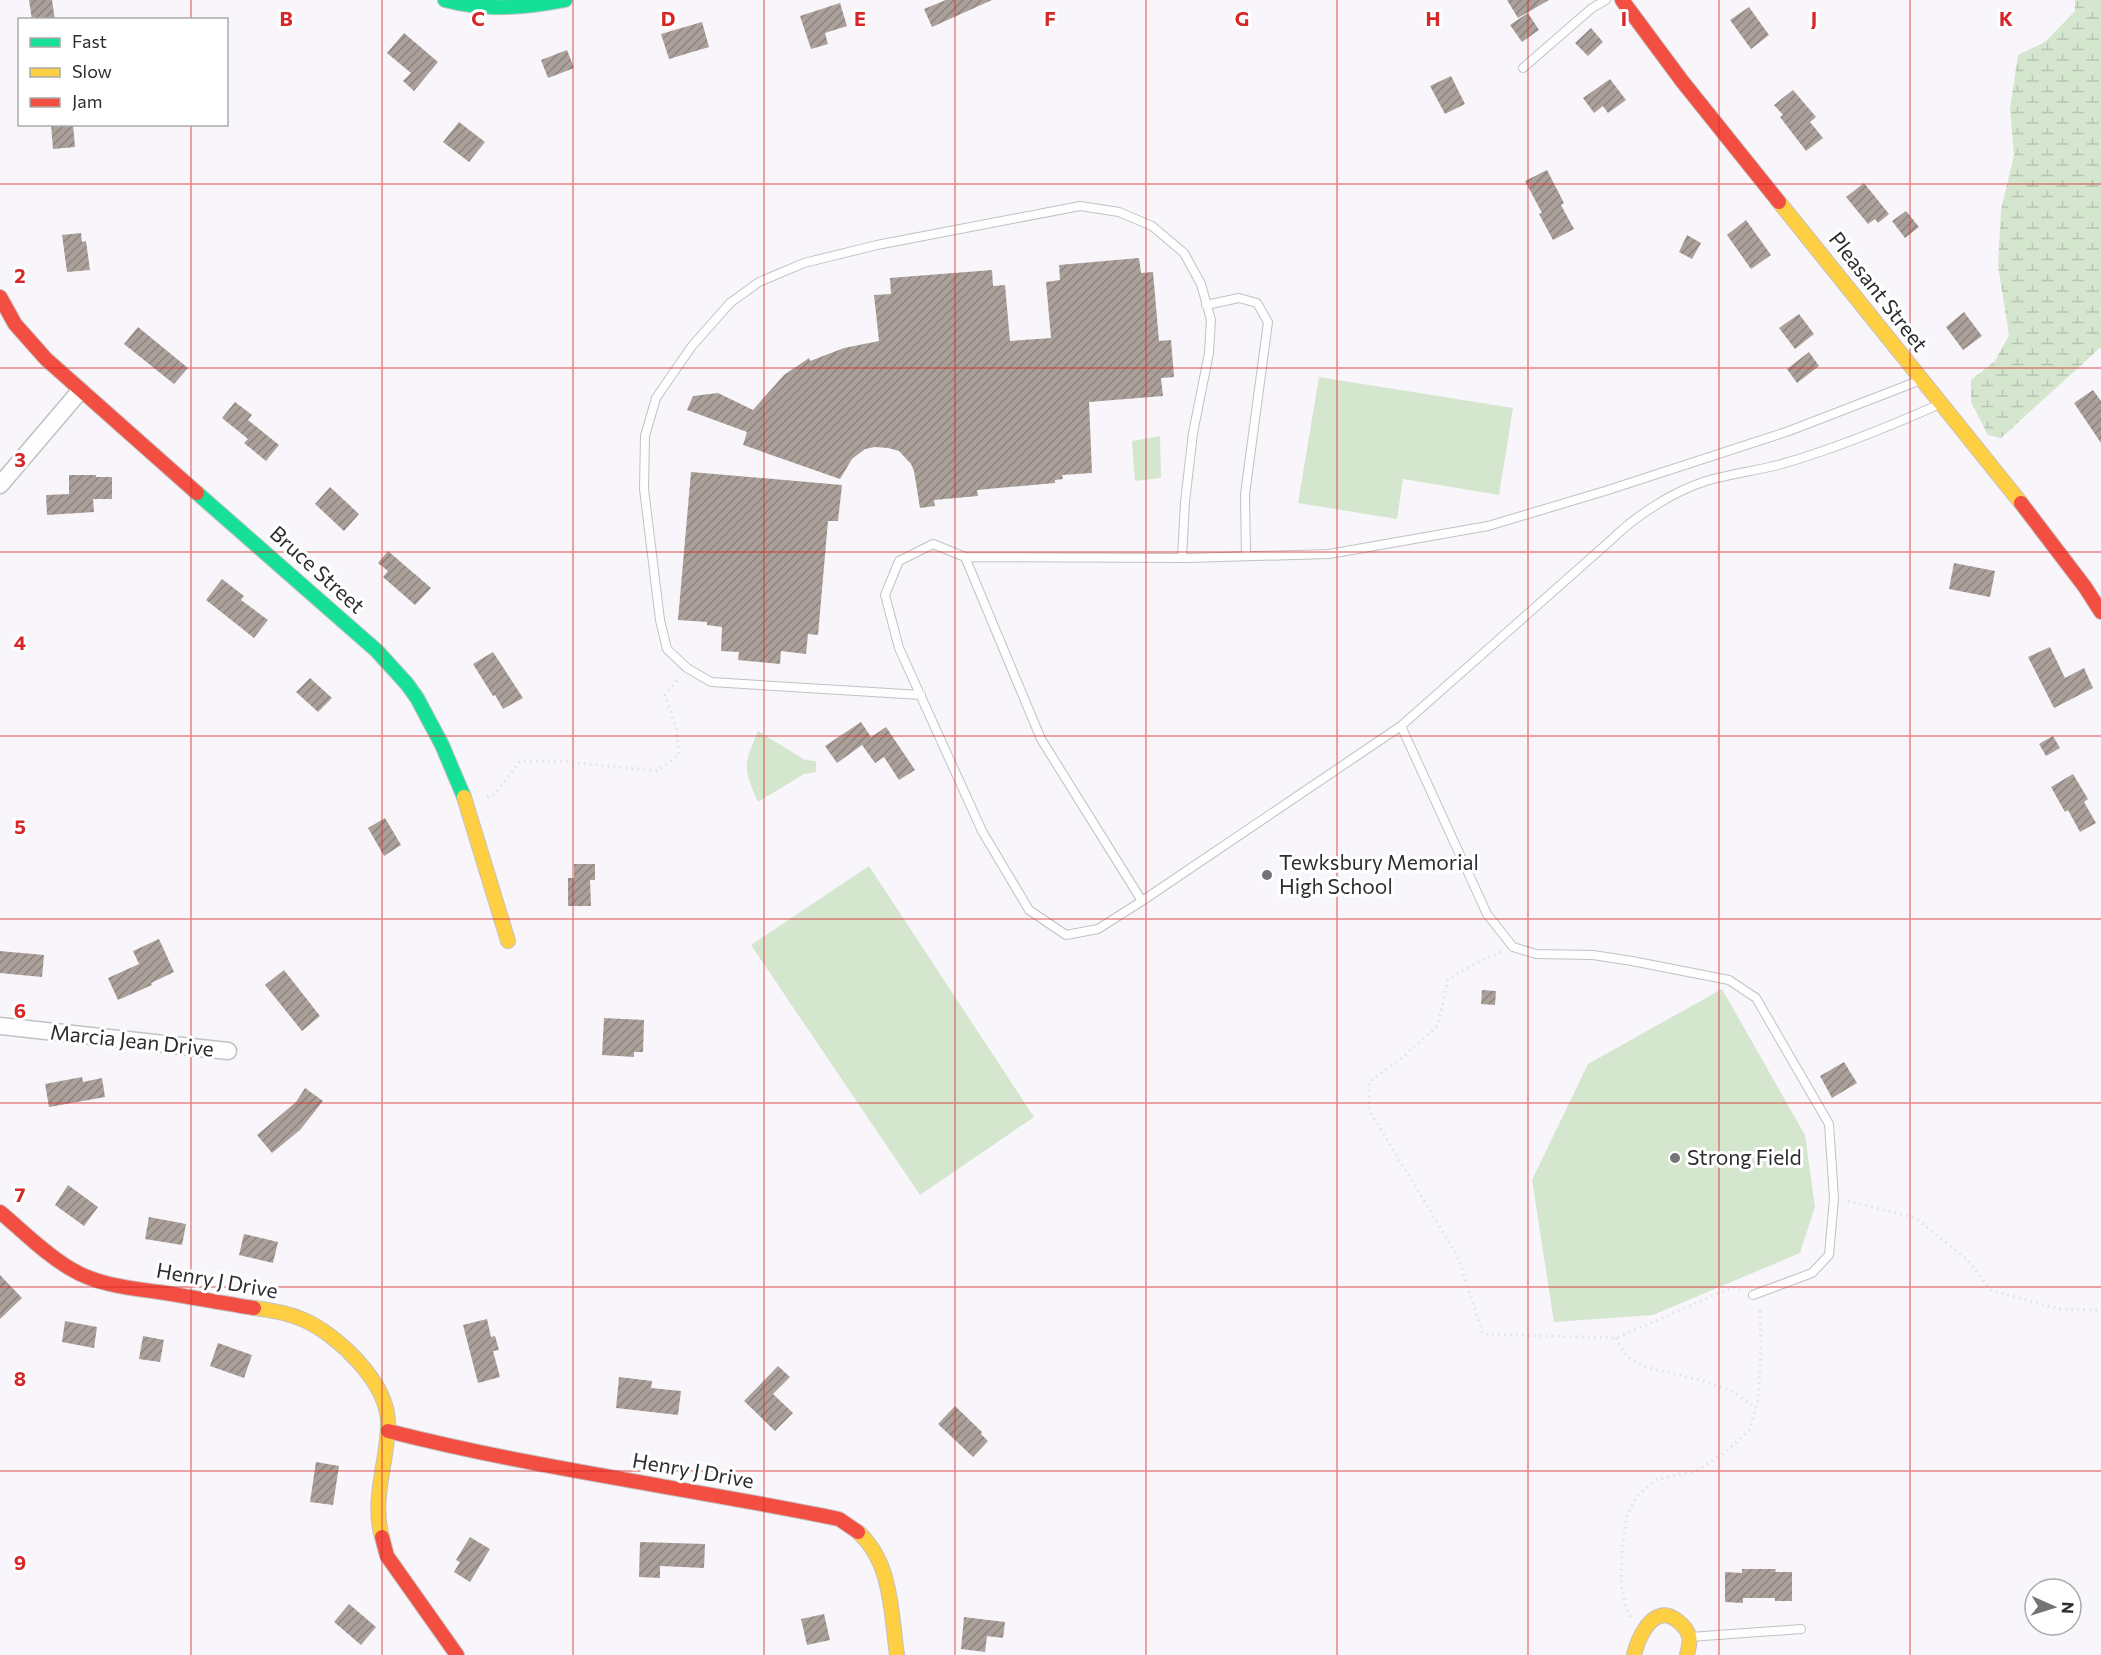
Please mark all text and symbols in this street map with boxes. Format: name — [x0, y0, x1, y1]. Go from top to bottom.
text: B — [279, 6, 293, 30]
text: C — [471, 6, 485, 30]
text: D — [661, 6, 675, 30]
text: E — [854, 6, 866, 30]
text: F — [1044, 6, 1056, 30]
text: G — [1235, 6, 1249, 30]
text: H — [1426, 6, 1441, 30]
text: I — [1621, 6, 1627, 30]
text: J — [1811, 6, 1817, 30]
text: K — [1999, 6, 2013, 30]
legend — [18, 18, 228, 126]
text: Fast — [72, 30, 107, 52]
text: Slow — [72, 60, 112, 82]
text: Jam — [72, 90, 102, 112]
street label: Pleasant Street — [1825, 226, 1934, 356]
text: 2 — [14, 263, 26, 287]
text: 3 — [14, 447, 26, 471]
street label: Bruce Street — [266, 520, 370, 618]
text: 4 — [14, 630, 26, 654]
text: 5 — [14, 814, 26, 838]
place label: Tewksbury Memorial High School — [1279, 849, 1479, 898]
marker: Tewksbury Memorial High School — [1260, 868, 1274, 882]
text: 6 — [14, 998, 26, 1022]
street label: Marcia Jean Drive — [49, 1018, 215, 1061]
place label: Strong Field — [1687, 1144, 1802, 1169]
marker: Strong Field — [1668, 1151, 1682, 1165]
text: 7 — [15, 1182, 26, 1206]
street label: Henry J Drive — [155, 1257, 280, 1303]
text: 8 — [14, 1366, 26, 1390]
street label: Henry J Drive — [631, 1447, 756, 1493]
text: 9 — [14, 1550, 26, 1574]
north arrow — [2023, 1577, 2083, 1637]
text: N — [2059, 1601, 2078, 1614]

